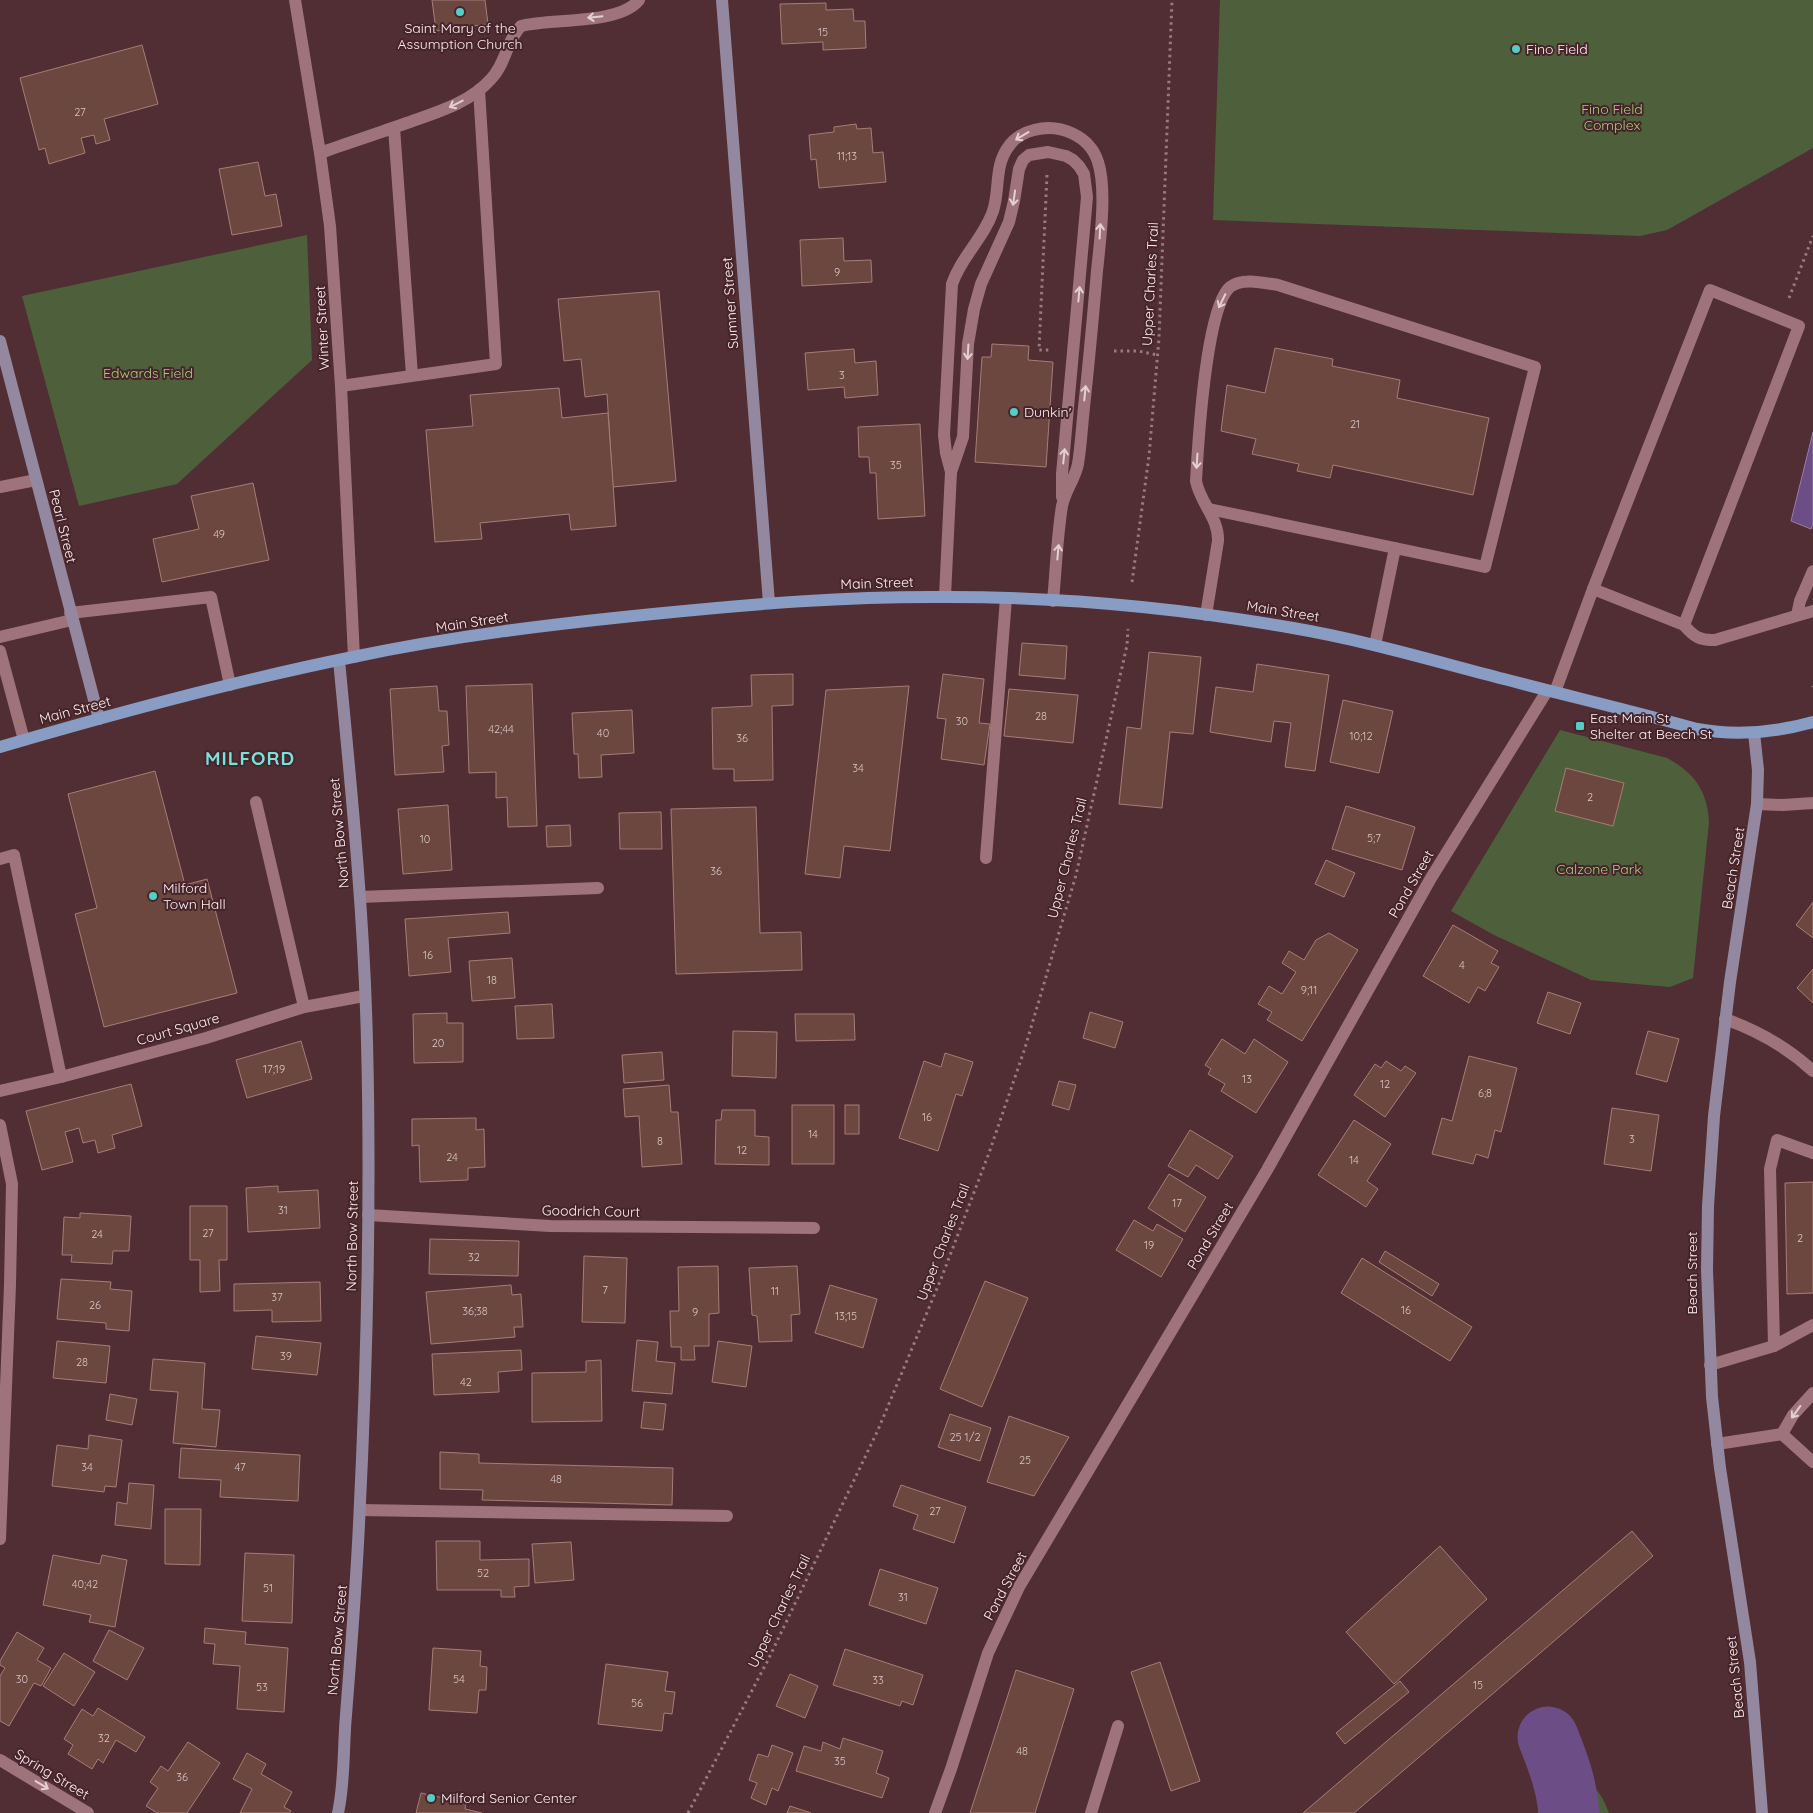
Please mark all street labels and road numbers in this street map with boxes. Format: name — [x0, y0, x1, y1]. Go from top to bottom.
street label: Upper Charles Trail — [1138, 222, 1162, 346]
street label: Sumner Street — [718, 256, 742, 350]
street label: Winter Street — [311, 285, 333, 371]
street label: Pearl Street — [45, 487, 81, 565]
street label: Main Street — [840, 573, 914, 593]
street label: Main Street — [1245, 596, 1321, 626]
street label: Main Street — [434, 607, 510, 637]
street label: Main Street — [37, 692, 113, 728]
street label: North Bow Street — [325, 777, 353, 889]
street label: Upper Charles Trail — [1043, 796, 1091, 920]
street label: Beach Street — [1718, 825, 1748, 910]
street label: Pond Street — [1384, 847, 1438, 921]
street label: Court Square — [135, 1009, 222, 1049]
street label: North Bow Street — [342, 1180, 362, 1292]
street label: Upper Charles Trail — [912, 1181, 974, 1303]
street label: Pond Street — [1183, 1199, 1237, 1273]
street label: Goodrich Court — [542, 1201, 641, 1221]
street label: Beach Street — [1683, 1231, 1701, 1314]
street label: Pond Street — [979, 1548, 1031, 1623]
street label: Upper Charles Trail — [744, 1551, 814, 1671]
street label: North Bow Street — [323, 1584, 351, 1696]
street label: Beach Street — [1722, 1635, 1748, 1719]
street label: Spring Street — [12, 1745, 93, 1803]

